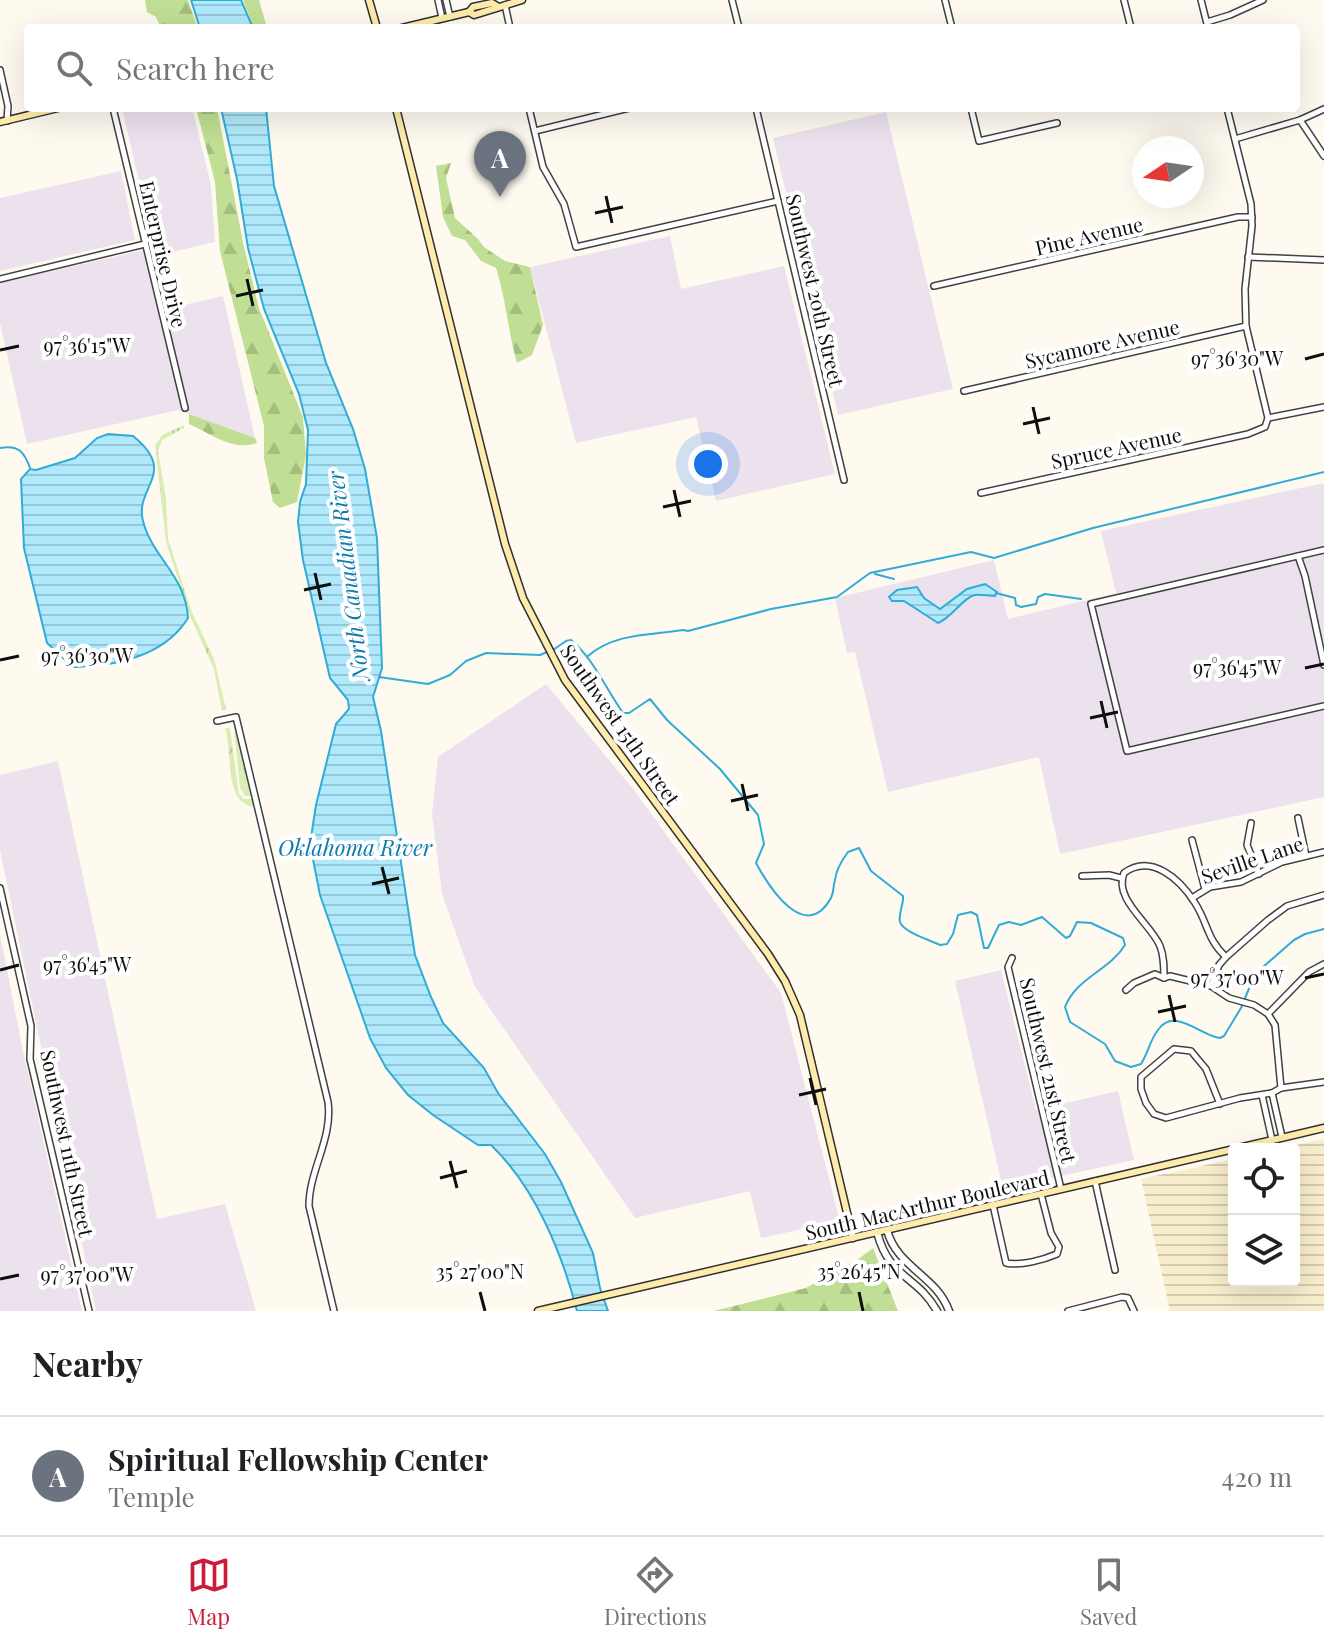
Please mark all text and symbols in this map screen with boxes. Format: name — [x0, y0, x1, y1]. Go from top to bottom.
search box — [24, 24, 1300, 112]
icon: search — [52, 46, 96, 90]
text: Search here — [116, 48, 275, 88]
pin: A — [474, 131, 526, 197]
north arrow — [1132, 136, 1204, 208]
street label: Enterprise Drive — [134, 178, 194, 330]
street label: Southwest 20th Street — [781, 191, 852, 390]
street label: Pine Avenue — [1032, 209, 1146, 261]
street label: Sycamore Avenue — [1022, 312, 1182, 374]
text: 97°36'15"W — [44, 331, 131, 358]
text: 97°36'30"W — [1191, 344, 1284, 371]
street label: Spruce Avenue — [1048, 420, 1184, 474]
your location — [688, 444, 728, 484]
water label: North Canadian River — [319, 469, 375, 685]
street label: Southwest 15th Street — [555, 638, 687, 811]
text: 97°36'30"W — [41, 641, 134, 668]
text: 97°36'45"W — [1193, 653, 1282, 680]
street label: Seville Lane — [1197, 829, 1307, 889]
water label: Oklahoma River — [278, 832, 433, 862]
text: 97°36'45"W — [43, 950, 132, 977]
text: 97°37'00"W — [1191, 963, 1284, 990]
street label: Southwest 21st Street — [1015, 975, 1084, 1166]
street label: Southwest 11th Street — [35, 1047, 101, 1240]
map controls — [1228, 1143, 1300, 1287]
button: locate — [1228, 1143, 1300, 1215]
street label: South MacArthur Boulevard — [802, 1163, 1052, 1245]
button: layers — [1228, 1215, 1300, 1287]
text: 35°27'00"N — [436, 1257, 524, 1284]
text: 35°26'45"N — [817, 1257, 901, 1284]
text: 97°37'00"W — [41, 1260, 134, 1287]
text: Nearby — [32, 1340, 143, 1386]
text: Spiritual Fellowship Center — [108, 1439, 488, 1479]
text: A — [49, 1459, 67, 1494]
text: 420 m — [1222, 1459, 1292, 1494]
text: Temple — [108, 1479, 195, 1514]
tab: Map — [187, 1553, 231, 1631]
tab: Directions — [604, 1553, 707, 1631]
tab: Saved — [1080, 1553, 1137, 1631]

